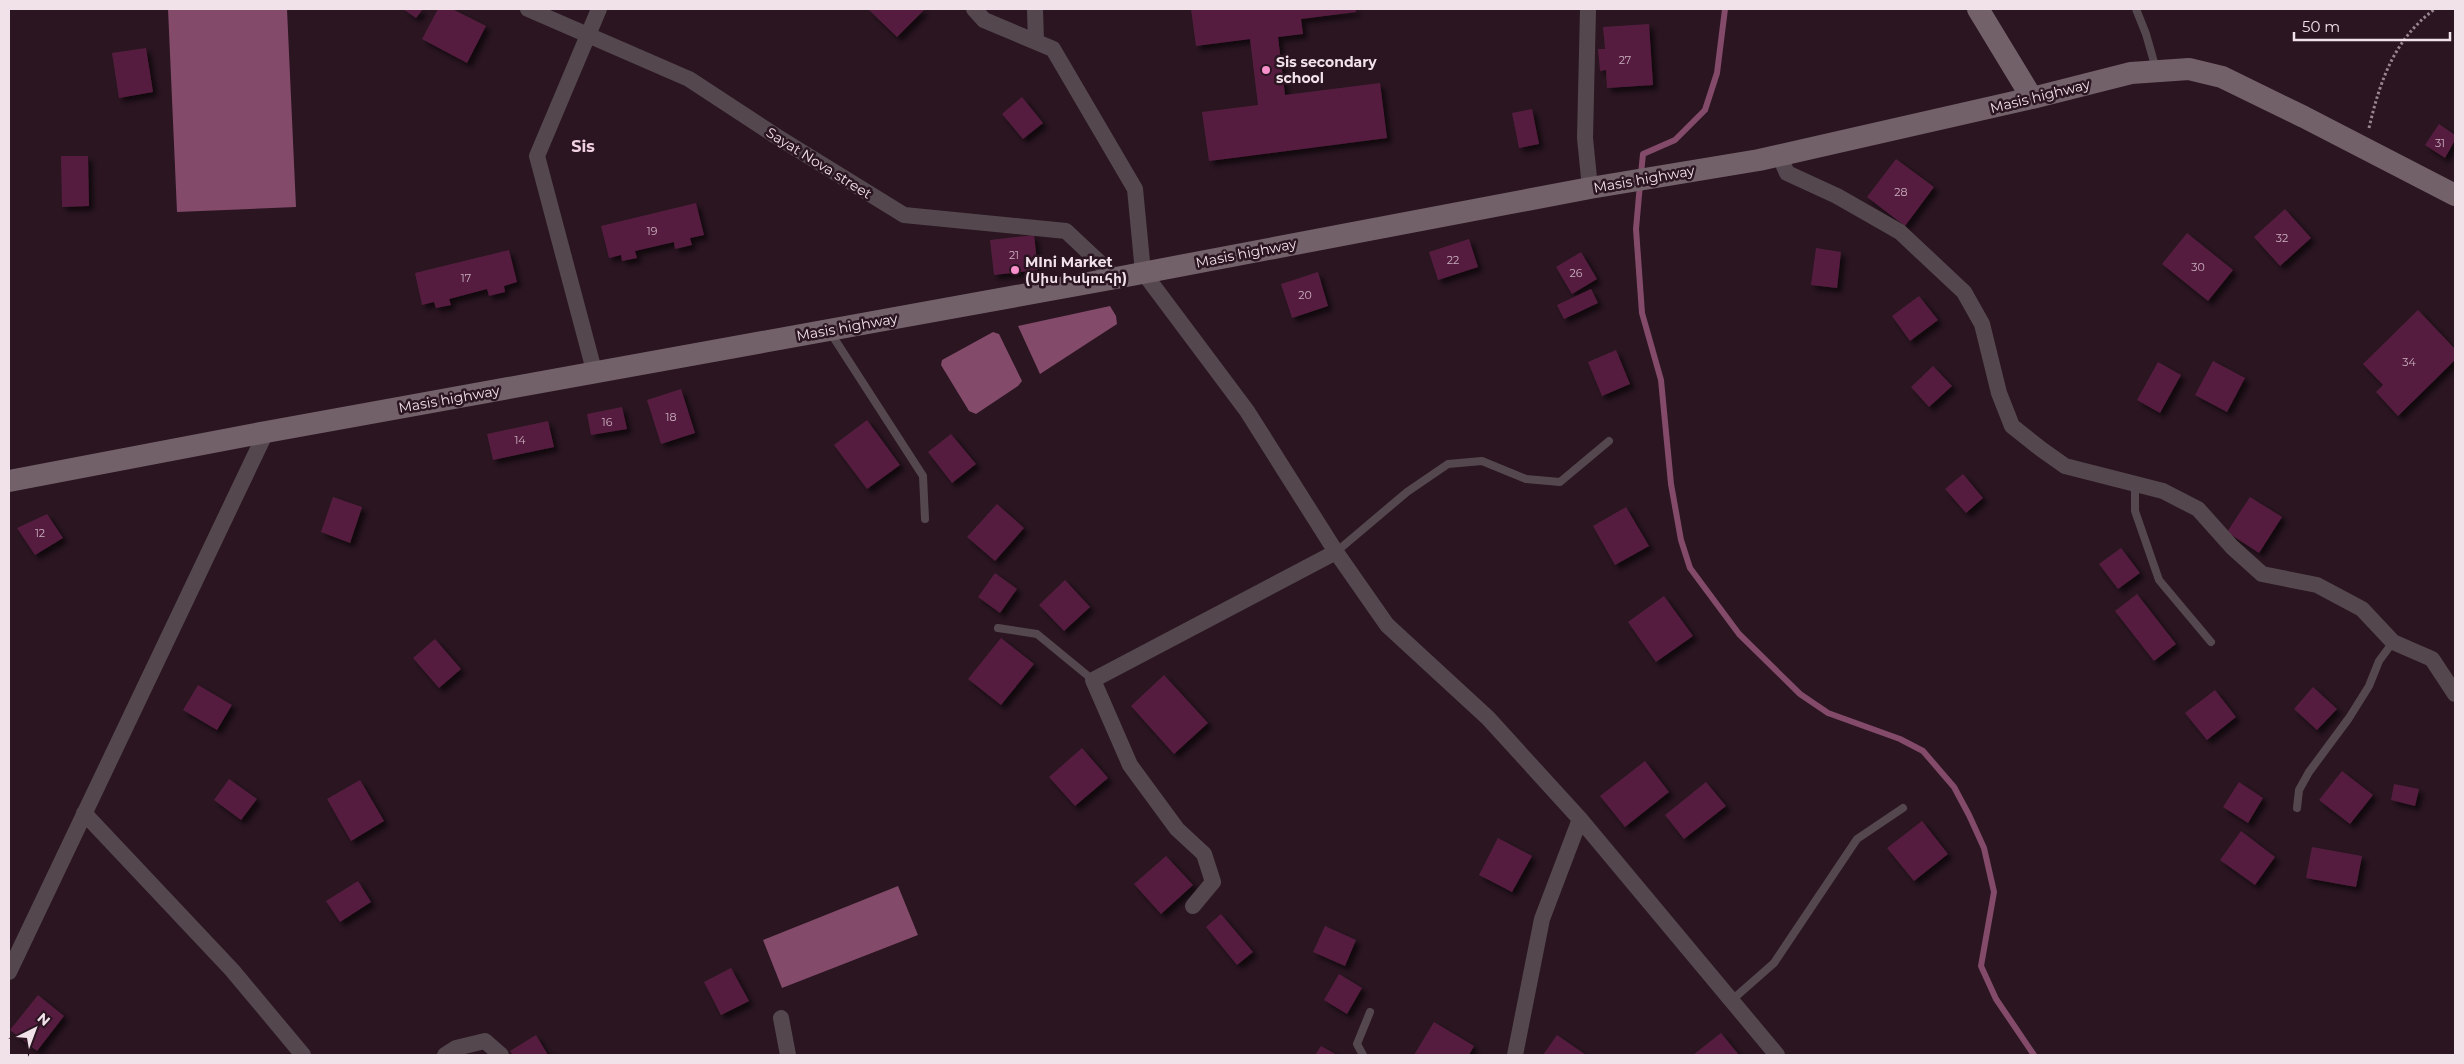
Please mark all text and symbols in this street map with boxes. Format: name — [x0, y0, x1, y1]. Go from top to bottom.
scale bar — [2294, 10, 2450, 42]
text: 50 m — [2302, 17, 2340, 36]
place label: Sis secondary school — [1276, 53, 1377, 87]
house number: 27 — [1619, 53, 1631, 67]
marker: Sis secondary school — [1260, 64, 1272, 76]
street label: Masis highway — [1988, 75, 2092, 117]
street label: Sayat Nova street — [763, 123, 875, 203]
house number: 31 — [2435, 136, 2445, 150]
district label: Sis — [571, 137, 595, 156]
street label: Masis highway — [1592, 161, 1696, 197]
house number: 28 — [1894, 185, 1908, 199]
house number: 19 — [647, 224, 658, 238]
house number: 32 — [2276, 231, 2288, 245]
street label: Masis highway — [1194, 234, 1298, 272]
house number: 21 — [1009, 248, 1019, 262]
place label: MIni Market (Սիս Իսկուհի) — [1025, 253, 1127, 287]
house number: 22 — [1447, 253, 1459, 267]
house number: 30 — [2191, 260, 2205, 274]
marker: MIni Market (Սիս Իսկուհի) — [1009, 264, 1021, 276]
house number: 26 — [1570, 266, 1583, 280]
house number: 17 — [461, 271, 471, 285]
house number: 20 — [1298, 288, 1312, 302]
street label: Masis highway — [795, 309, 899, 345]
house number: 34 — [2402, 355, 2416, 369]
street label: Masis highway — [397, 381, 501, 417]
house number: 18 — [666, 410, 677, 424]
house number: 16 — [602, 415, 613, 429]
house number: 14 — [514, 433, 526, 447]
house number: 12 — [35, 526, 45, 540]
north arrow — [10, 1004, 60, 1054]
text: N — [33, 1009, 54, 1030]

